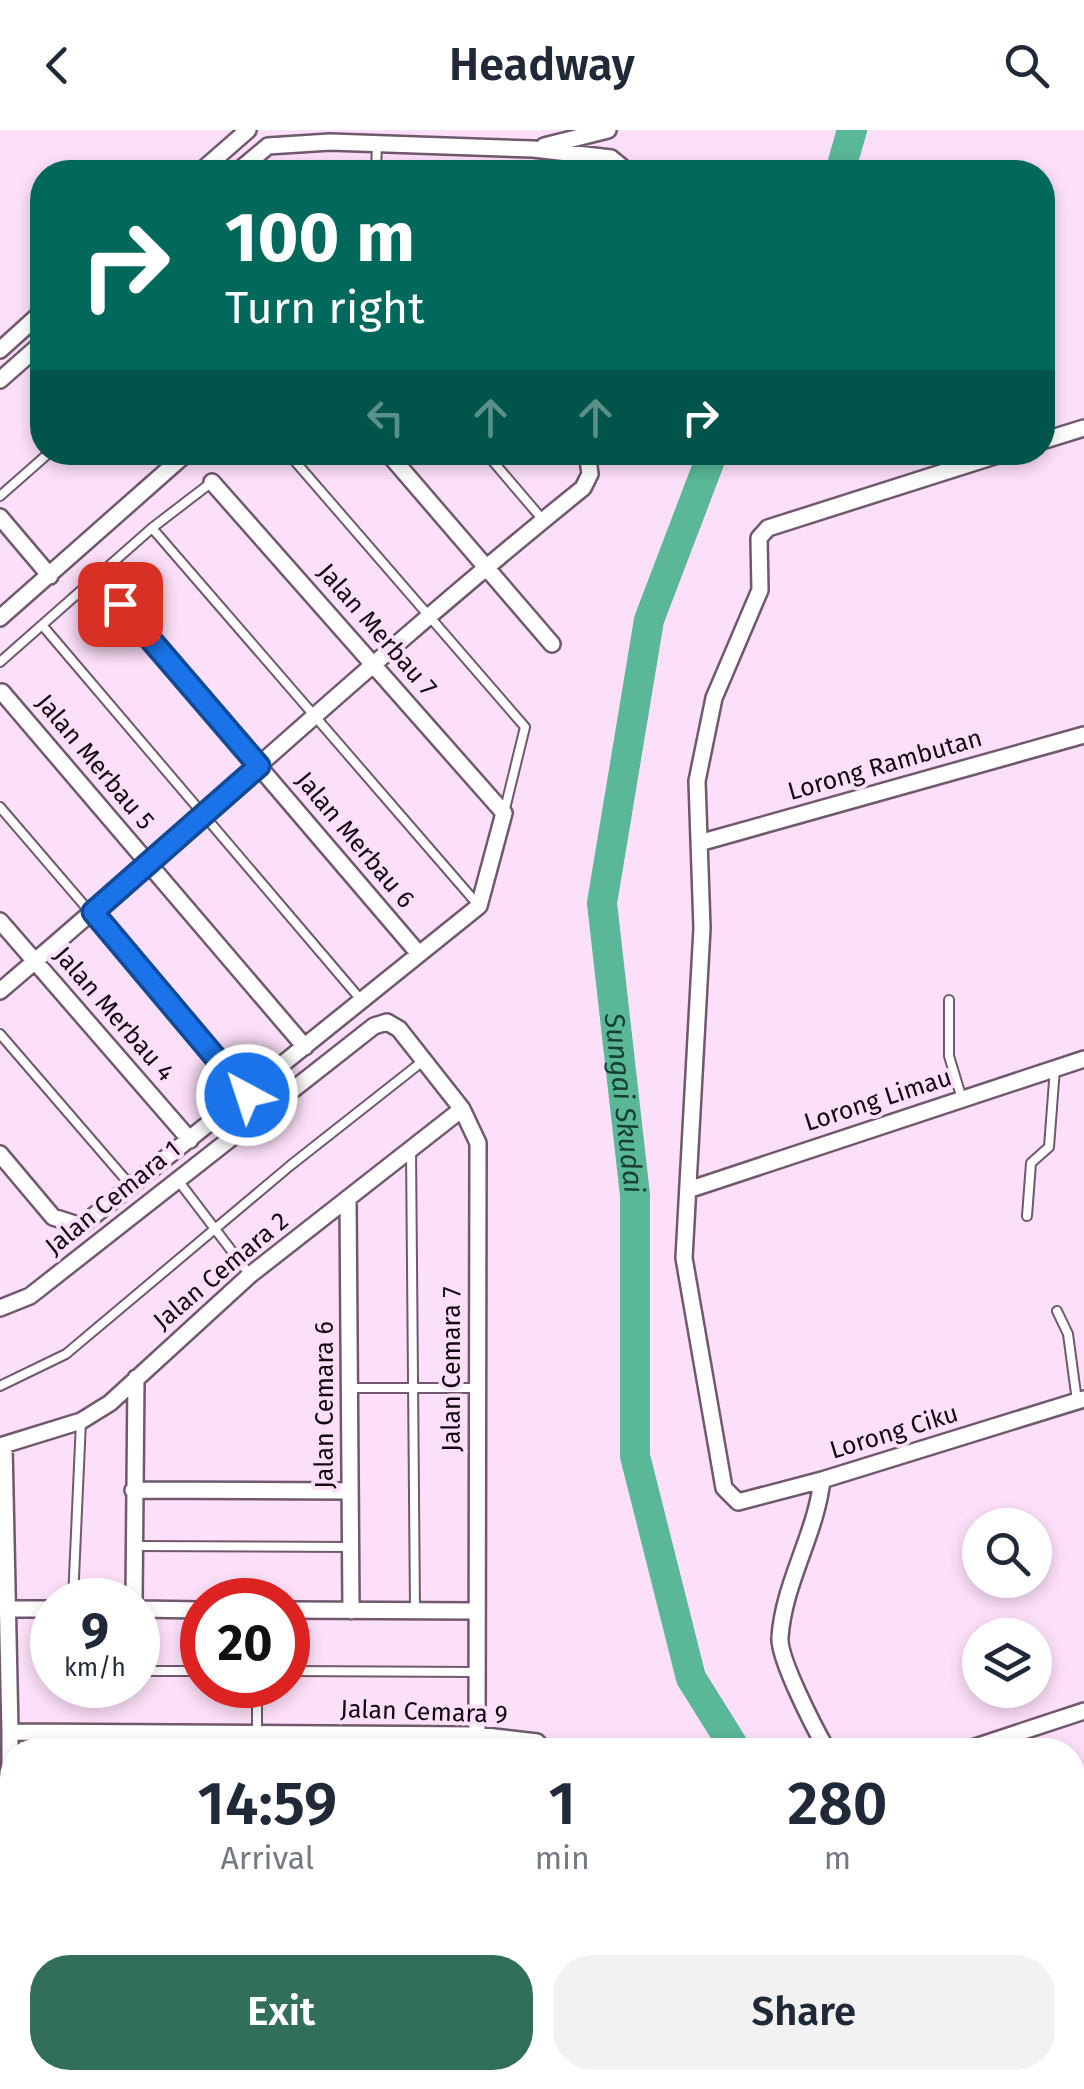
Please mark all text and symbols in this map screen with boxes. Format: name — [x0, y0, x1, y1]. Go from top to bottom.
icon: back — [30, 38, 85, 93]
text: Headway — [449, 38, 635, 92]
icon: search — [999, 38, 1054, 93]
text: 100 m — [225, 196, 415, 280]
icon: right — [60, 200, 190, 330]
text: Turn right — [225, 281, 424, 335]
icon: left — [358, 390, 413, 445]
icon: ahead — [463, 390, 518, 445]
icon: ahead — [568, 390, 623, 445]
icon: right — [673, 390, 728, 445]
street label: Jalan Merbau 7 — [311, 557, 443, 703]
pin — [78, 562, 163, 647]
icon: arrive — [93, 577, 148, 632]
street label: Jalan Merbau 5 — [30, 688, 160, 836]
street label: Lorong Rambutan — [784, 723, 986, 807]
street label: Jalan Merbau 6 — [289, 766, 421, 914]
street label: Jalan Merbau 4 — [47, 941, 181, 1087]
water label: Sungai Skudai — [598, 1010, 651, 1195]
position arrow — [195, 1043, 299, 1147]
street label: Lorong Limau — [800, 1062, 956, 1138]
street label: Jalan Cemara 1 — [39, 1134, 187, 1262]
street label: Jalan Cemara 2 — [148, 1206, 294, 1336]
street label: Jalan Cemara 7 — [437, 1286, 467, 1452]
street label: Jalan Cemara 6 — [310, 1321, 340, 1489]
street label: Lorong Ciku — [826, 1398, 962, 1466]
map controls — [962, 1508, 1052, 1708]
button: search — [962, 1508, 1052, 1598]
speed limit sign: 20 — [180, 1578, 310, 1708]
text: 9 — [81, 1601, 109, 1661]
button: layers — [962, 1618, 1052, 1708]
text: km/h — [64, 1653, 126, 1683]
street label: Jalan Cemara 9 — [340, 1694, 508, 1730]
text: 14:59 — [198, 1768, 337, 1840]
text: 1 — [549, 1768, 576, 1840]
text: 280 — [787, 1768, 887, 1840]
text: Arrival — [220, 1839, 314, 1877]
text: min — [535, 1839, 590, 1877]
text: m — [824, 1839, 851, 1877]
button: Exit — [30, 1955, 533, 2070]
button: Share — [553, 1955, 1055, 2070]

